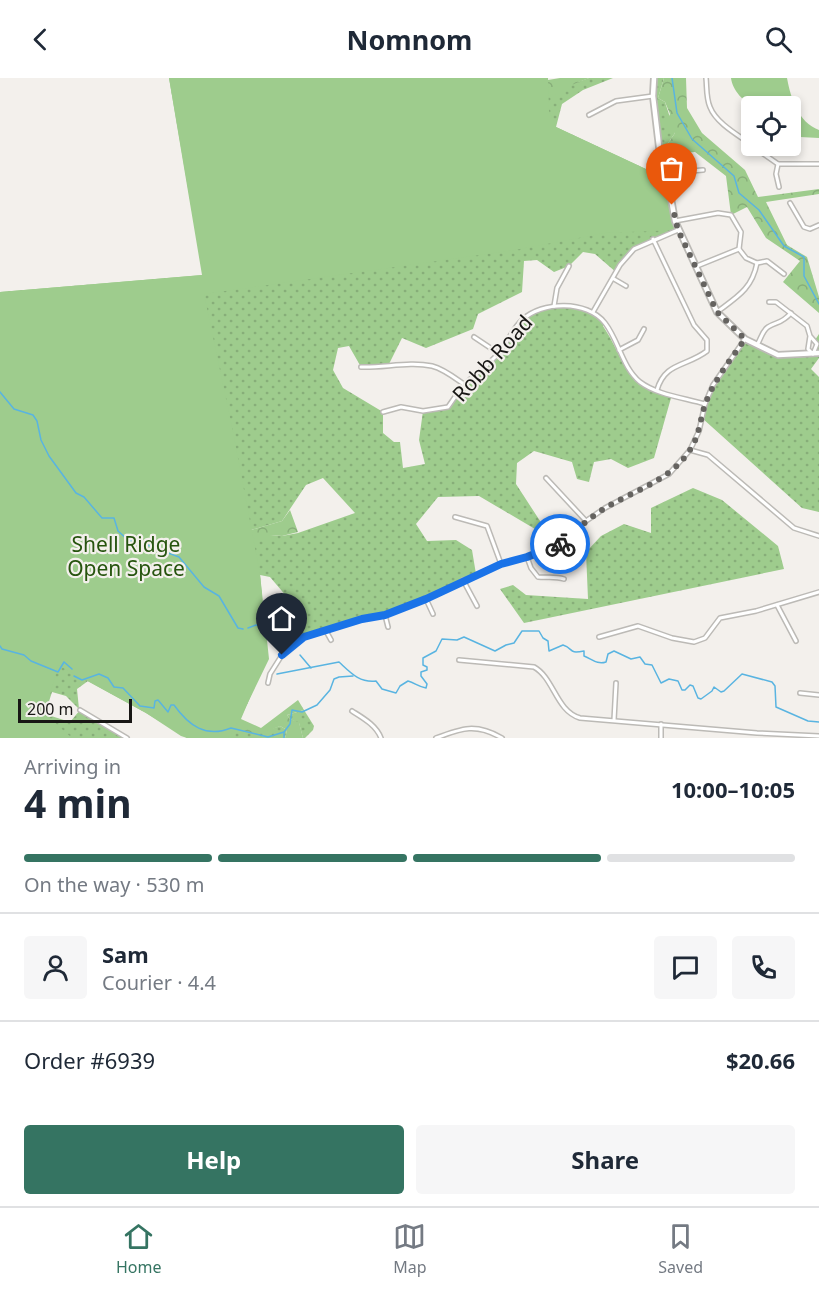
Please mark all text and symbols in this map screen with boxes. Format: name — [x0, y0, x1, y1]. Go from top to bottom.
text: Nomnom — [347, 21, 472, 58]
icon: back — [24, 23, 57, 56]
icon: search — [762, 23, 795, 56]
map controls — [741, 96, 801, 156]
button: locate — [741, 96, 801, 156]
pin — [646, 143, 697, 205]
icon: bag — [655, 152, 688, 185]
street label: Robb Road — [446, 309, 538, 407]
courier — [530, 514, 590, 574]
icon: bike — [544, 528, 577, 561]
park label: Shell Ridge Open Space — [67, 530, 185, 582]
pin — [256, 593, 307, 655]
icon: home — [265, 602, 298, 635]
scale bar — [18, 696, 132, 724]
text: 200 m — [27, 698, 74, 720]
text: Arriving in — [24, 753, 121, 780]
text: 10:00–10:05 — [671, 774, 795, 804]
text: 4 min — [24, 776, 131, 829]
text: On the way · 530 m — [24, 871, 204, 898]
button: person — [24, 936, 87, 999]
button: chat — [654, 936, 717, 999]
button: phone — [732, 936, 795, 999]
text: Sam — [102, 939, 149, 969]
text: Courier · 4.4 — [102, 969, 216, 996]
text: Order #6939 — [24, 1045, 155, 1075]
text: $20.66 — [726, 1045, 795, 1075]
button: Help — [24, 1125, 404, 1194]
button: Share — [416, 1125, 795, 1194]
tab: Home — [116, 1220, 161, 1278]
tab: Map — [393, 1220, 427, 1278]
tab: Saved — [658, 1220, 703, 1278]

